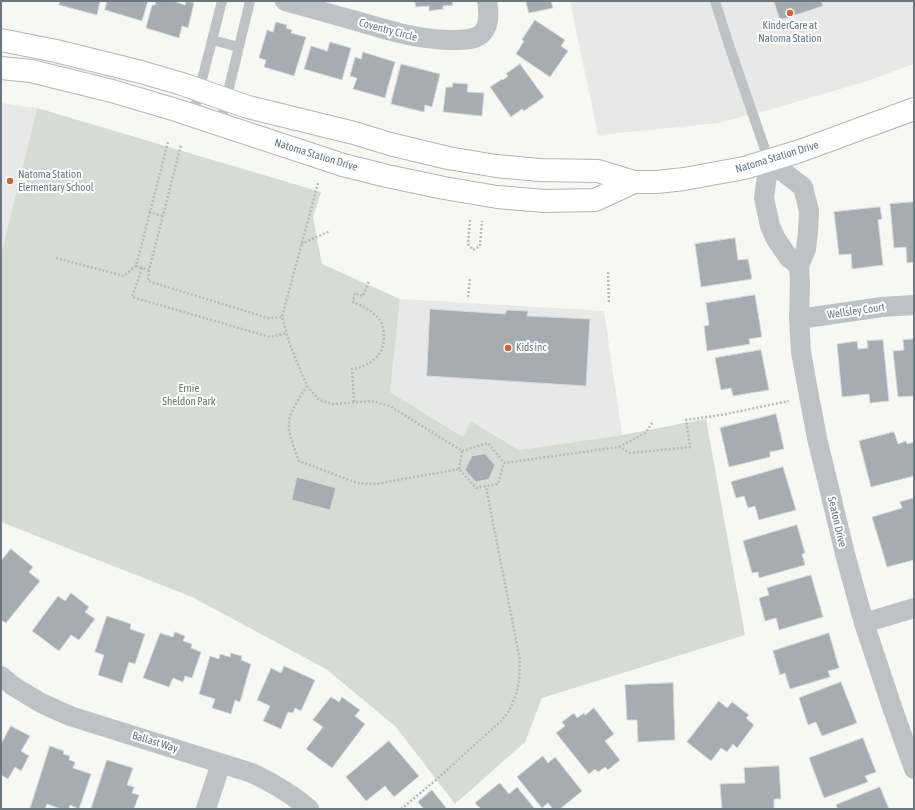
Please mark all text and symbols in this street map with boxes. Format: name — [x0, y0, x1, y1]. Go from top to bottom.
marker: KinderCare at Natoma Station — [785, 8, 795, 18]
street label: Coventry Circle — [357, 16, 419, 44]
place label: KinderCare at Natoma Station — [758, 19, 822, 45]
street label: Natoma Station Drive — [273, 136, 359, 174]
street label: Natoma Station Drive — [734, 138, 820, 176]
place label: Natoma Station Elementary School — [18, 168, 94, 194]
marker: Natoma Station Elementary School — [5, 176, 15, 186]
street label: Wellsley Court — [826, 300, 886, 322]
place label: Kids inc — [516, 341, 546, 355]
marker: Kids inc — [503, 343, 513, 353]
park label: Ernie Sheldon Park — [162, 382, 216, 408]
street label: Seaton Drive — [825, 496, 849, 548]
street label: Ballast Way — [131, 729, 179, 755]

